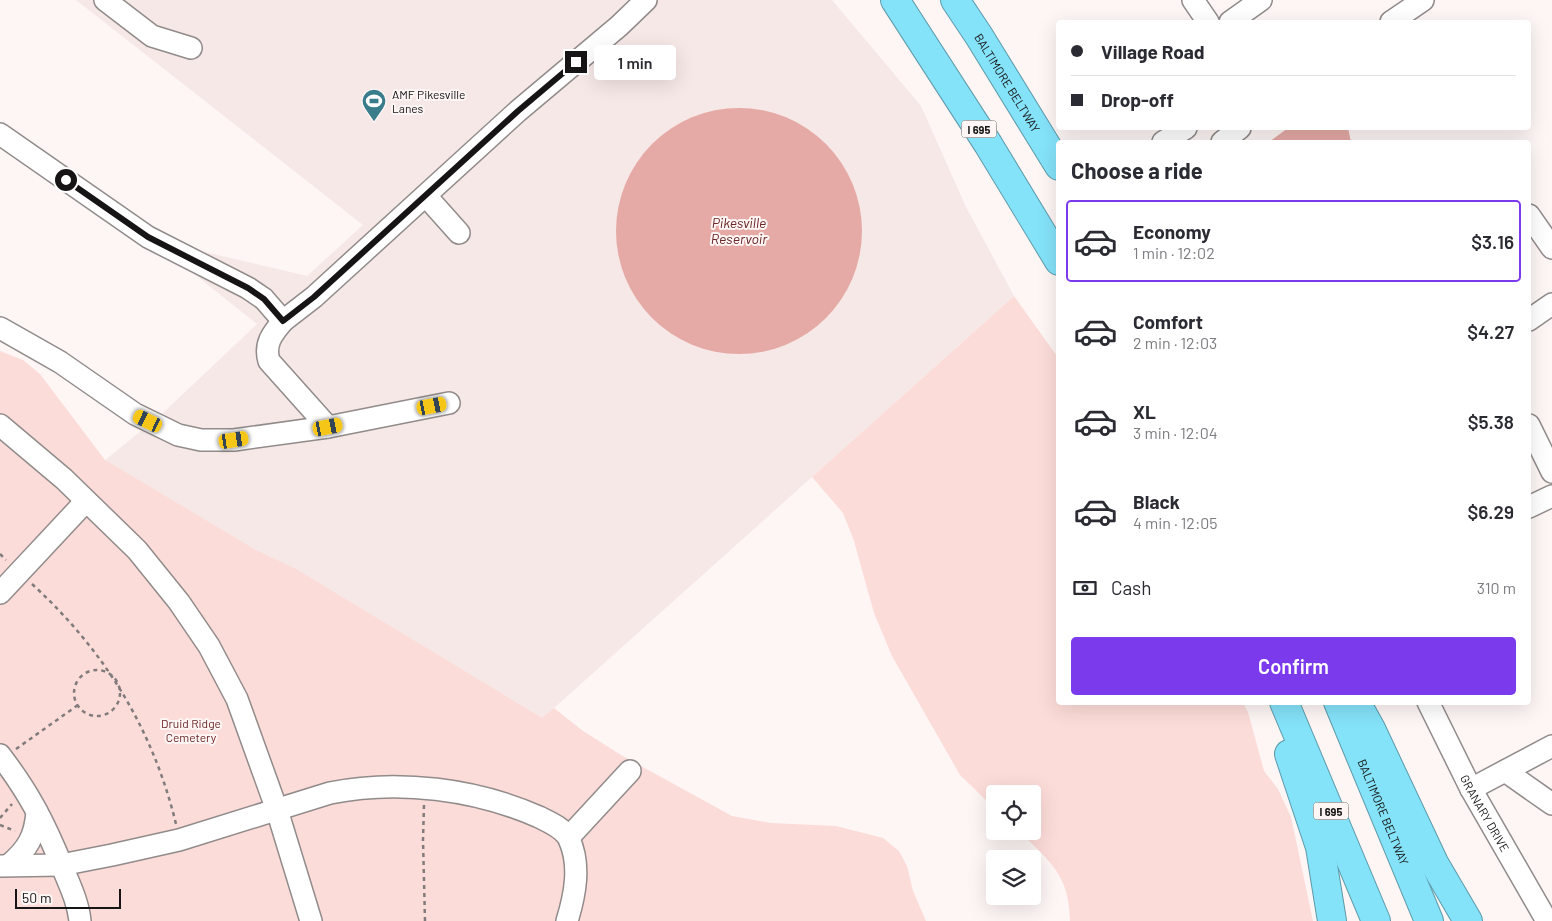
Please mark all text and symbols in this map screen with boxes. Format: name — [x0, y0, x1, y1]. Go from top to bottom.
street label: BALTIMORE BELTWAY — [972, 31, 1043, 135]
text: Village Road — [1101, 40, 1205, 63]
callout: 1 min — [594, 44, 676, 80]
route end — [565, 51, 587, 73]
text: 1 min — [618, 53, 652, 72]
place label: AMF Pikesville Lanes — [392, 87, 465, 115]
sports icon: AMF Pikesville Lanes — [361, 88, 387, 122]
text: Drop-off — [1101, 88, 1174, 111]
road number: I 695 — [962, 120, 996, 138]
text: Choose a ride — [1071, 157, 1203, 183]
route start — [55, 169, 77, 191]
water label: Pikesville Reservoir — [711, 214, 768, 247]
icon: car — [1073, 219, 1118, 264]
text: Economy — [1133, 220, 1211, 243]
text: $3.16 — [1471, 230, 1514, 253]
text: 1 min · 12:02 — [1133, 243, 1215, 262]
icon: car — [1073, 309, 1118, 354]
text: Comfort — [1133, 310, 1203, 333]
text: $4.27 — [1467, 320, 1514, 343]
text: 2 min · 12:03 — [1133, 333, 1217, 352]
car — [415, 396, 448, 416]
icon: car — [1073, 399, 1118, 444]
text: XL — [1133, 400, 1156, 423]
car — [131, 408, 164, 434]
text: $5.38 — [1468, 410, 1514, 433]
car — [311, 417, 344, 437]
text: 3 min · 12:04 — [1133, 423, 1218, 442]
car — [218, 430, 249, 450]
icon: car — [1073, 489, 1118, 534]
text: Black — [1133, 490, 1180, 513]
text: $6.29 — [1468, 500, 1514, 523]
text: 4 min · 12:05 — [1133, 513, 1218, 532]
icon: cash — [1071, 574, 1099, 602]
text: Cash — [1111, 576, 1152, 599]
text: 310 m — [1477, 578, 1516, 597]
button: Confirm — [1071, 637, 1516, 695]
park label: Druid Ridge Cemetery — [161, 716, 221, 744]
street label: BALTIMORE BELTWAY — [1355, 757, 1412, 867]
street label: GRANARY DRIVE — [1458, 772, 1513, 854]
map controls — [986, 785, 1041, 905]
button: locate — [986, 785, 1041, 840]
road number: I 695 — [1314, 802, 1348, 819]
button: layers — [986, 850, 1041, 905]
scale bar — [15, 886, 121, 909]
text: 50 m — [22, 889, 51, 906]

